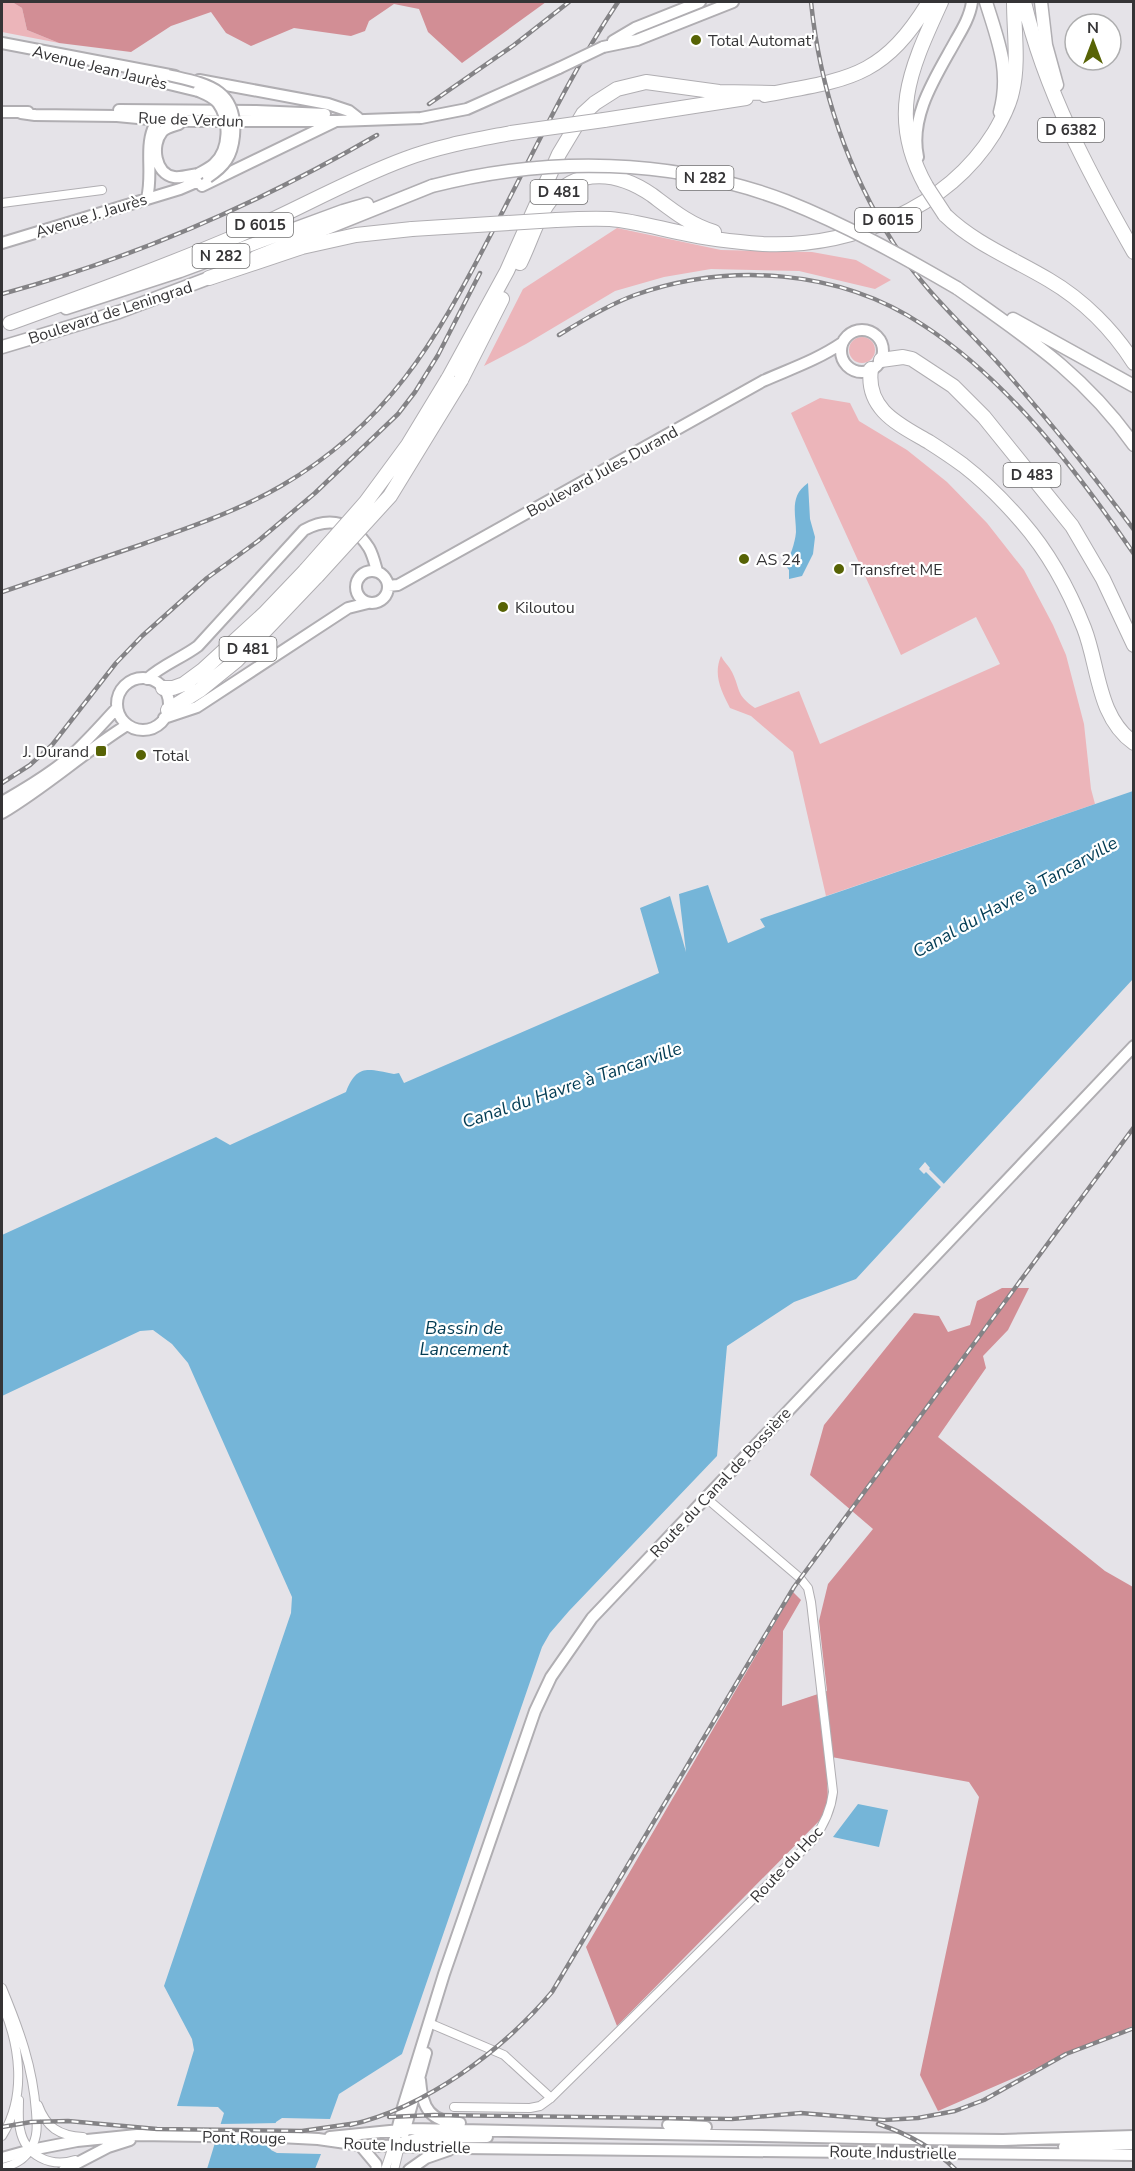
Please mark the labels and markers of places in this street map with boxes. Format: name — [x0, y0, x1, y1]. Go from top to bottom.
place label: Total Automat' — [708, 30, 815, 52]
marker: Total Automat' — [689, 33, 703, 47]
place label: AS 24 — [756, 549, 801, 571]
marker: AS 24 — [737, 552, 751, 566]
place label: Transfret ME — [851, 559, 943, 581]
marker: Transfret ME — [832, 562, 846, 576]
place label: Kiloutou — [515, 597, 575, 619]
marker: Kiloutou — [496, 600, 510, 614]
place label: J. Durand — [22, 741, 89, 763]
marker: J. Durand — [94, 744, 108, 758]
place label: Total — [153, 745, 189, 767]
marker: Total — [134, 748, 148, 762]

